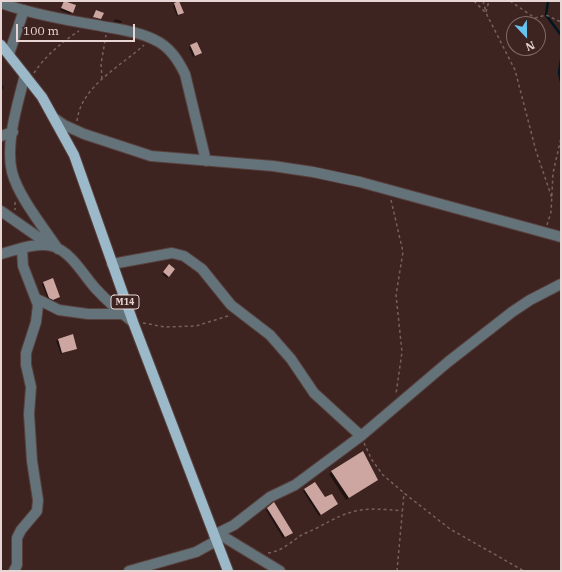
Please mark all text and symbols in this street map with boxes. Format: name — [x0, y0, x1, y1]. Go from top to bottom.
scale bar — [18, 16, 137, 42]
north arrow — [506, 16, 546, 56]
text: 100 m — [23, 23, 59, 38]
text: N — [523, 38, 537, 54]
road number: M14 — [111, 295, 139, 309]

